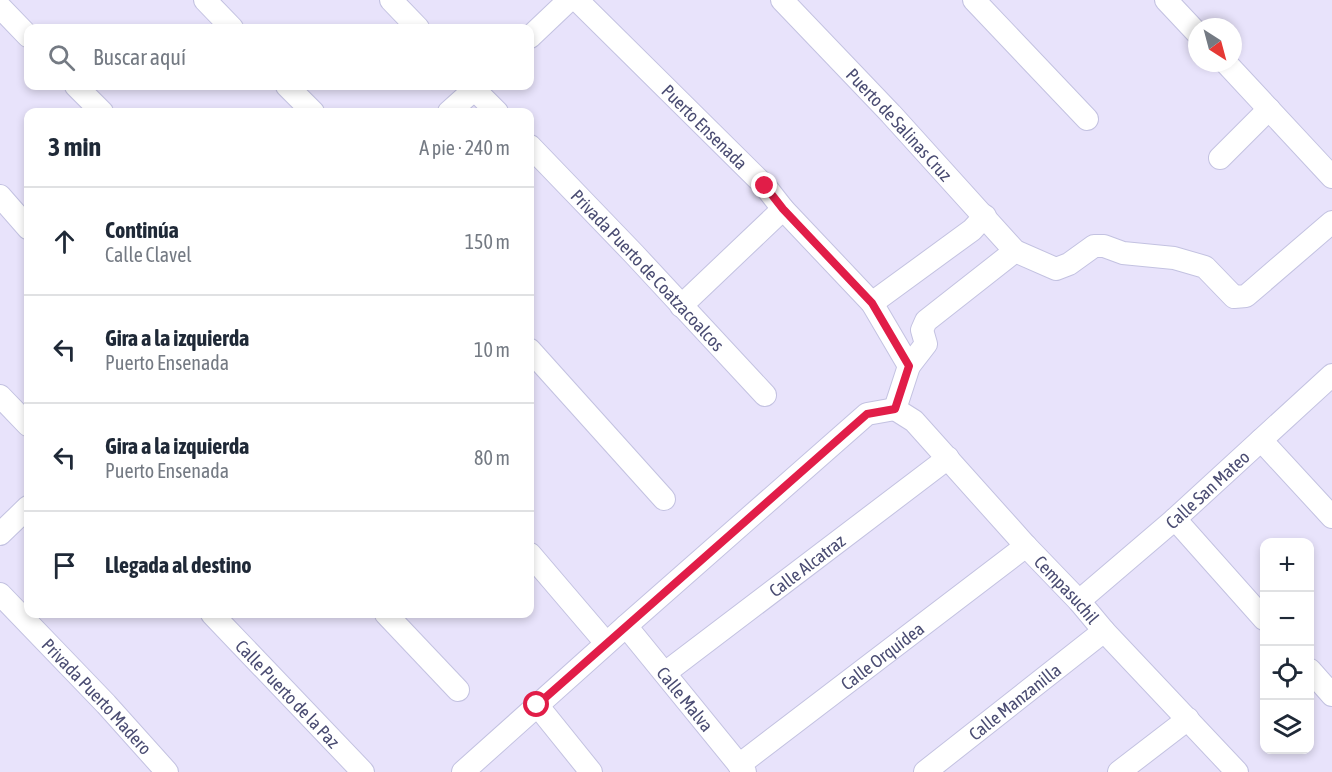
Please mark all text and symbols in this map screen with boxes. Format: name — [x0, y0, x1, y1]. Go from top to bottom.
north arrow — [1188, 18, 1242, 72]
search box — [24, 24, 534, 90]
icon: search — [45, 41, 78, 74]
text: Buscar aquí — [93, 44, 186, 70]
street label: Puerto de Salinas Cruz — [842, 64, 957, 185]
street label: Puerto Ensenada — [658, 80, 752, 173]
text: 3 min — [48, 132, 101, 162]
text: A pie · 240 m — [419, 136, 510, 159]
route end — [751, 172, 777, 198]
street label: Privada Puerto de Coatzacoalcos — [567, 185, 729, 355]
text: Continúa — [105, 217, 179, 243]
icon: ahead — [48, 225, 81, 258]
text: 150 m — [465, 230, 510, 253]
text: Calle Clavel — [105, 243, 192, 266]
text: Gira a la izquierda — [105, 325, 249, 351]
icon: left — [48, 333, 81, 366]
text: 10 m — [474, 338, 510, 361]
text: Puerto Ensenada — [105, 351, 229, 374]
text: Gira a la izquierda — [105, 433, 249, 459]
icon: left — [48, 441, 81, 474]
text: 80 m — [474, 446, 510, 469]
street label: Calle San Mateo — [1161, 446, 1253, 533]
text: Puerto Ensenada — [105, 459, 229, 482]
street label: Calle Alcatraz — [765, 529, 849, 601]
map controls — [1260, 538, 1314, 754]
button: + — [1260, 538, 1314, 592]
icon: arrive — [48, 549, 81, 582]
street label: Cempasuchil — [1030, 551, 1104, 628]
text: Llegada al destino — [105, 552, 252, 578]
button: − — [1260, 592, 1314, 646]
street label: Calle Orquídea — [836, 617, 928, 694]
street label: Privada Puerto Madero — [38, 634, 156, 758]
street label: Calle Puerto de la Paz — [232, 635, 345, 752]
button: locate — [1260, 646, 1314, 700]
street label: Calle Manzanilla — [964, 659, 1065, 744]
street label: Calle Malva — [653, 662, 718, 735]
route start — [523, 691, 549, 717]
button: layers — [1260, 700, 1314, 754]

